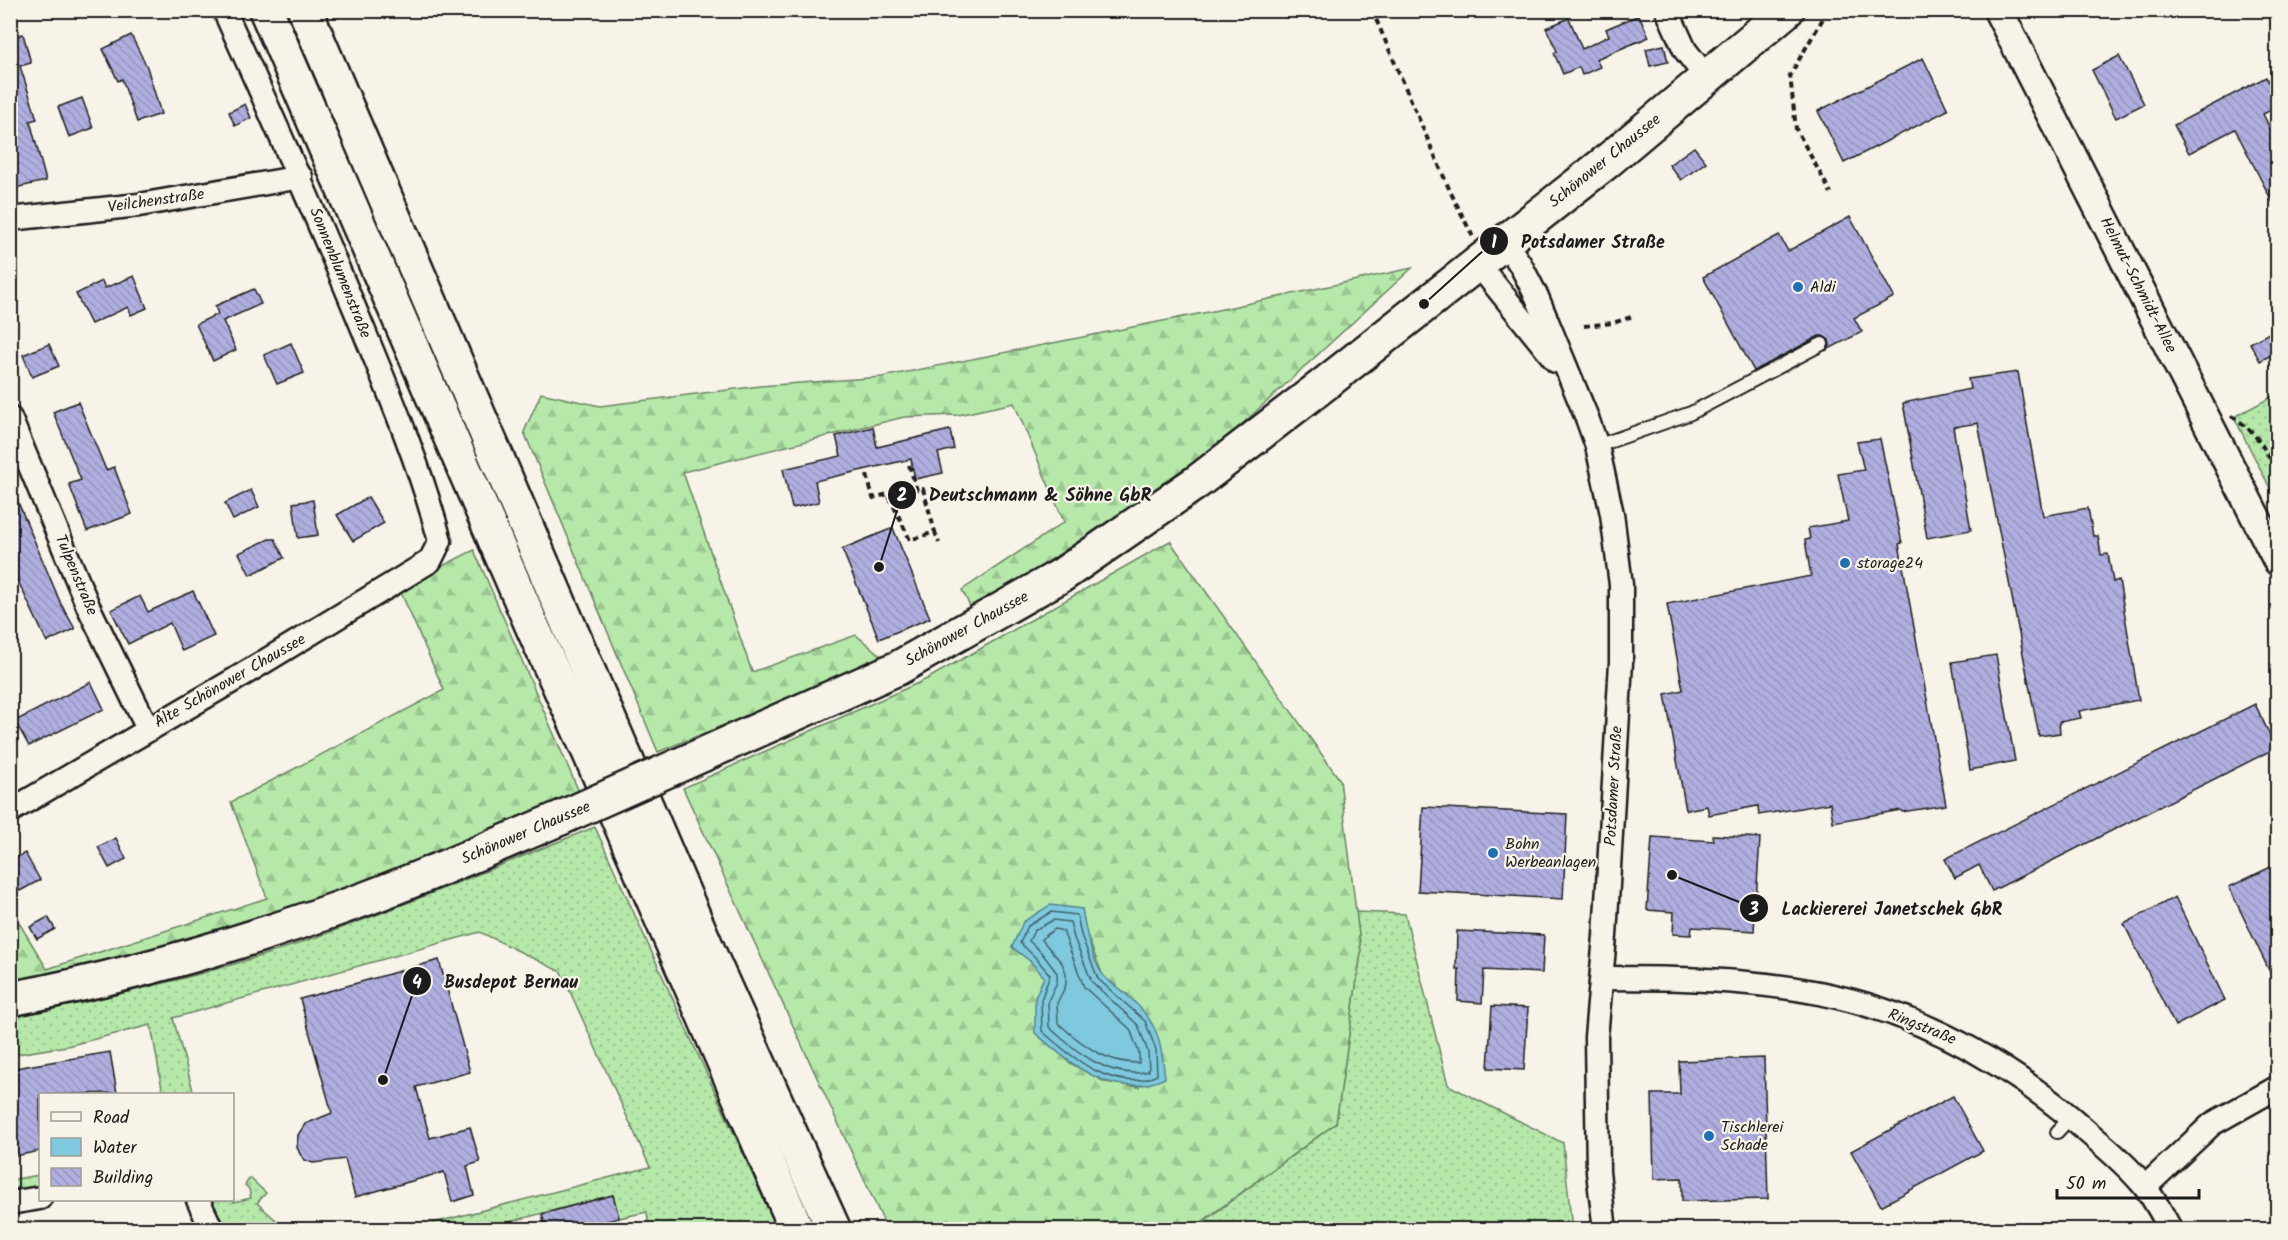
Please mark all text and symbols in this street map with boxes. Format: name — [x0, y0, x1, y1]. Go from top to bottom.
street label: Schönower Chaussee — [1543, 108, 1667, 214]
street label: Veilchenstraße — [106, 182, 206, 220]
street label: Sonnenblumenstraße — [302, 204, 378, 342]
street label: Helmut-Schmidt-Allee — [2093, 212, 2183, 358]
callout: Potsdamer Straße — [1479, 223, 1677, 259]
text: 1 — [1491, 229, 1497, 258]
text: Potsdamer Straße — [1521, 229, 1665, 258]
place label: Aldi — [1810, 275, 1837, 300]
marker: Aldi — [1791, 280, 1805, 294]
callout: Deutschmann & Söhne GbR — [887, 477, 1163, 513]
text: 2 — [897, 482, 907, 511]
text: Deutschmann & Söhne GbR — [929, 482, 1151, 511]
street label: Tulpenstraße — [48, 531, 104, 619]
place label: storage24 — [1857, 551, 1923, 576]
marker: storage24 — [1838, 556, 1852, 570]
street label: Schönower Chaussee — [900, 585, 1034, 673]
street label: Alte Schönower Chaussee — [149, 627, 311, 735]
street label: Potsdamer Straße — [1598, 725, 1630, 847]
street label: Schönower Chaussee — [457, 794, 595, 872]
place label: Bohn Werbeanlagen — [1505, 832, 1596, 875]
marker: Bohn Werbeanlagen — [1486, 846, 1500, 860]
callout: Lackiererei Janetschek GbR — [1739, 890, 2014, 926]
text: 3 — [1748, 896, 1759, 925]
text: Lackiererei Janetschek GbR — [1782, 896, 2003, 925]
callout: Busdepot Bernau — [402, 963, 590, 999]
text: 4 — [412, 969, 422, 998]
text: Busdepot Bernau — [444, 969, 578, 998]
street label: Ringstraße — [1884, 1002, 1960, 1052]
legend — [39, 1093, 234, 1201]
text: Road — [93, 1104, 130, 1133]
place label: Tischlerei Schade — [1721, 1115, 1784, 1158]
marker: Tischlerei Schade — [1702, 1129, 1716, 1143]
text: Water — [93, 1134, 138, 1163]
scale bar — [2057, 1162, 2200, 1200]
text: Building — [93, 1164, 153, 1193]
text: 50 m — [2066, 1170, 2106, 1199]

